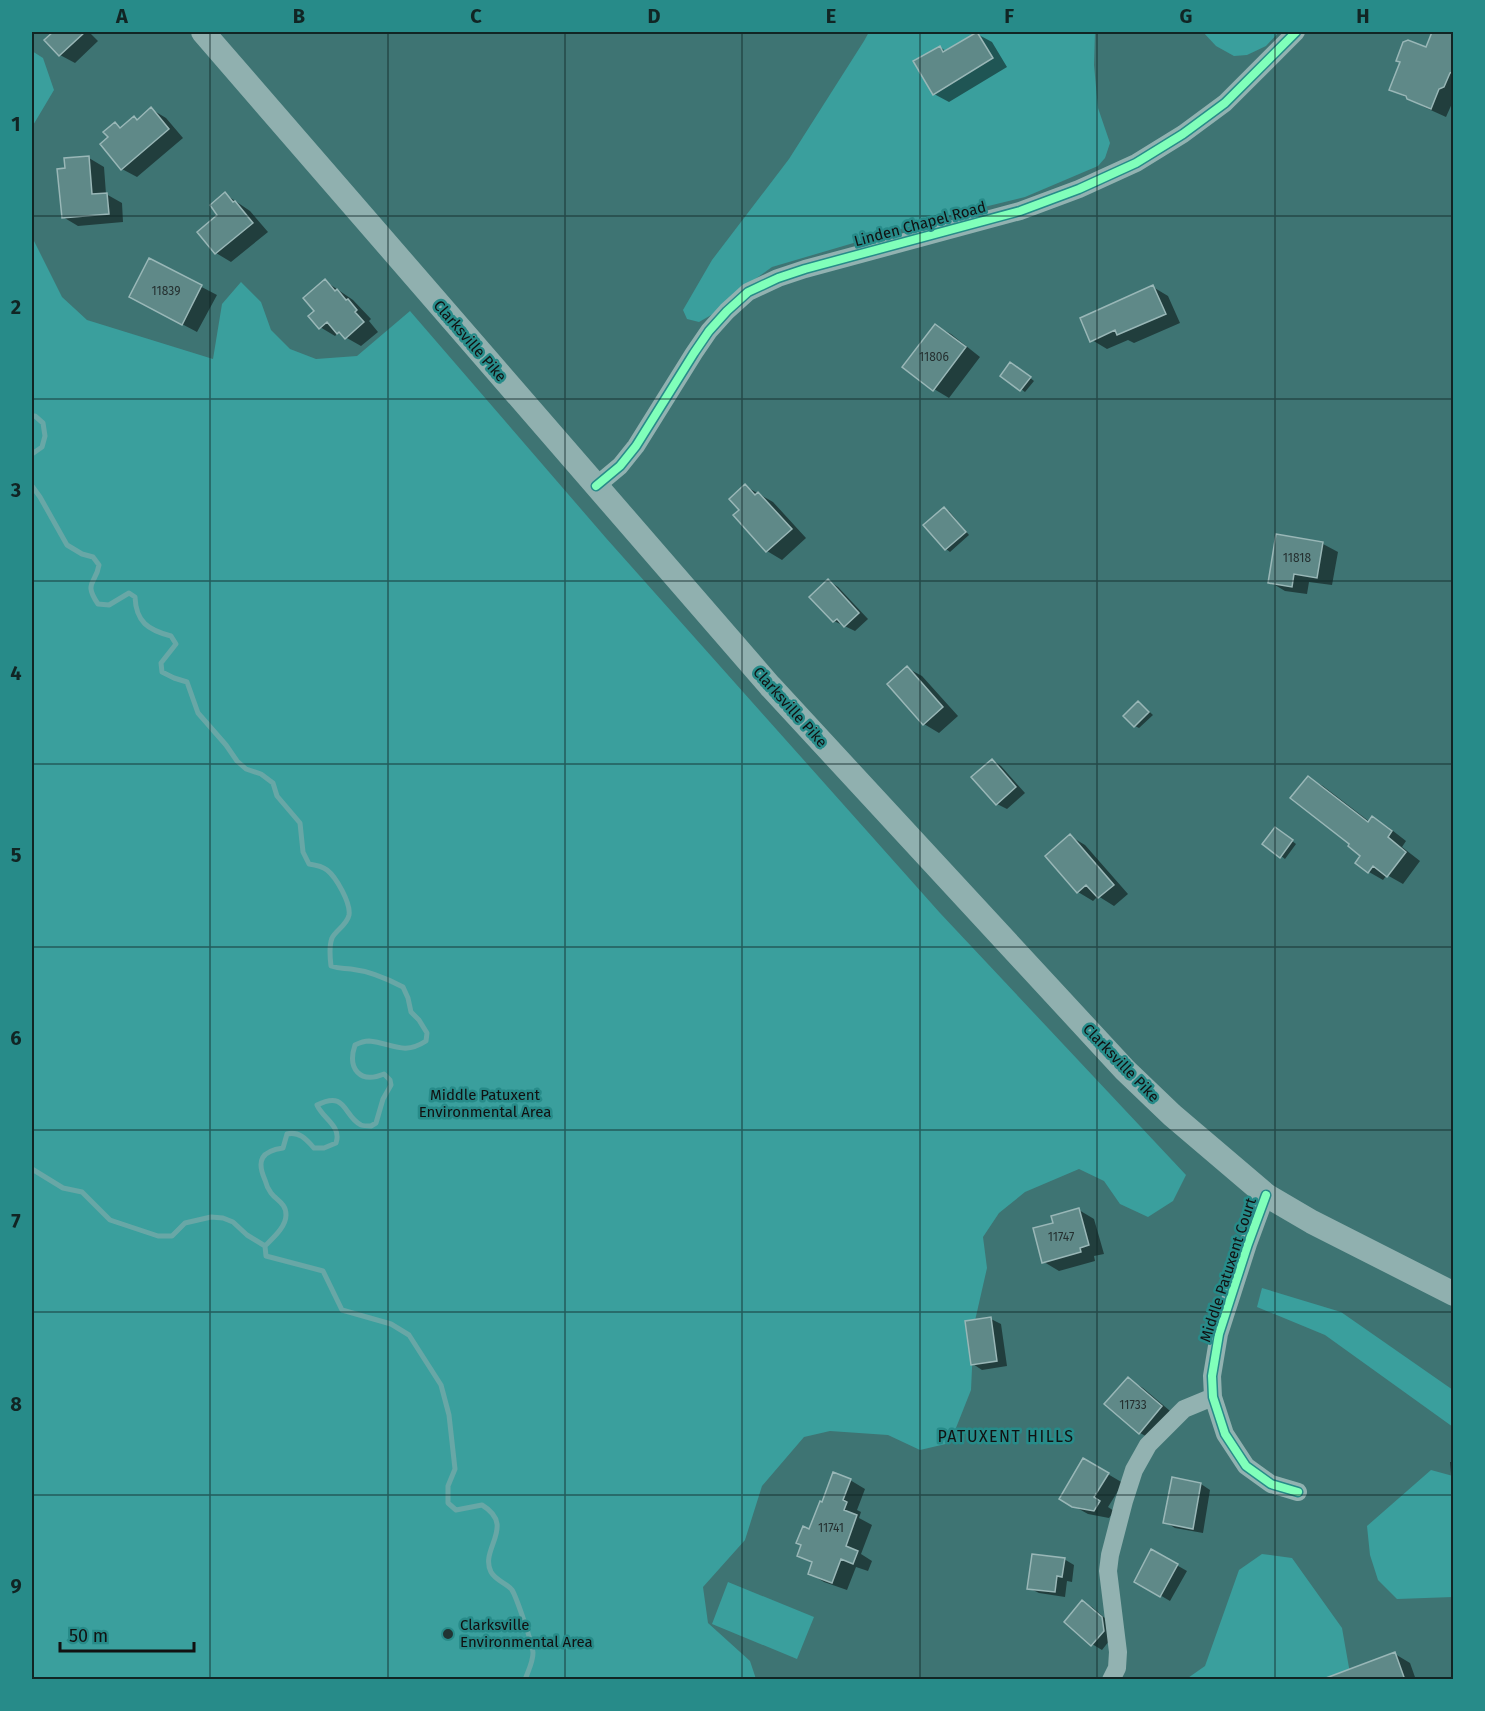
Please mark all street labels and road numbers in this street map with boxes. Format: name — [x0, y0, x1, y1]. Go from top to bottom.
street label: Linden Chapel Road — [852, 198, 988, 250]
street label: Clarksville Pike — [430, 297, 510, 385]
street label: Clarksville Pike — [749, 663, 831, 751]
street label: Clarksville Pike — [1079, 1020, 1163, 1106]
street label: Middle Patuxent Court — [1196, 1195, 1260, 1344]

